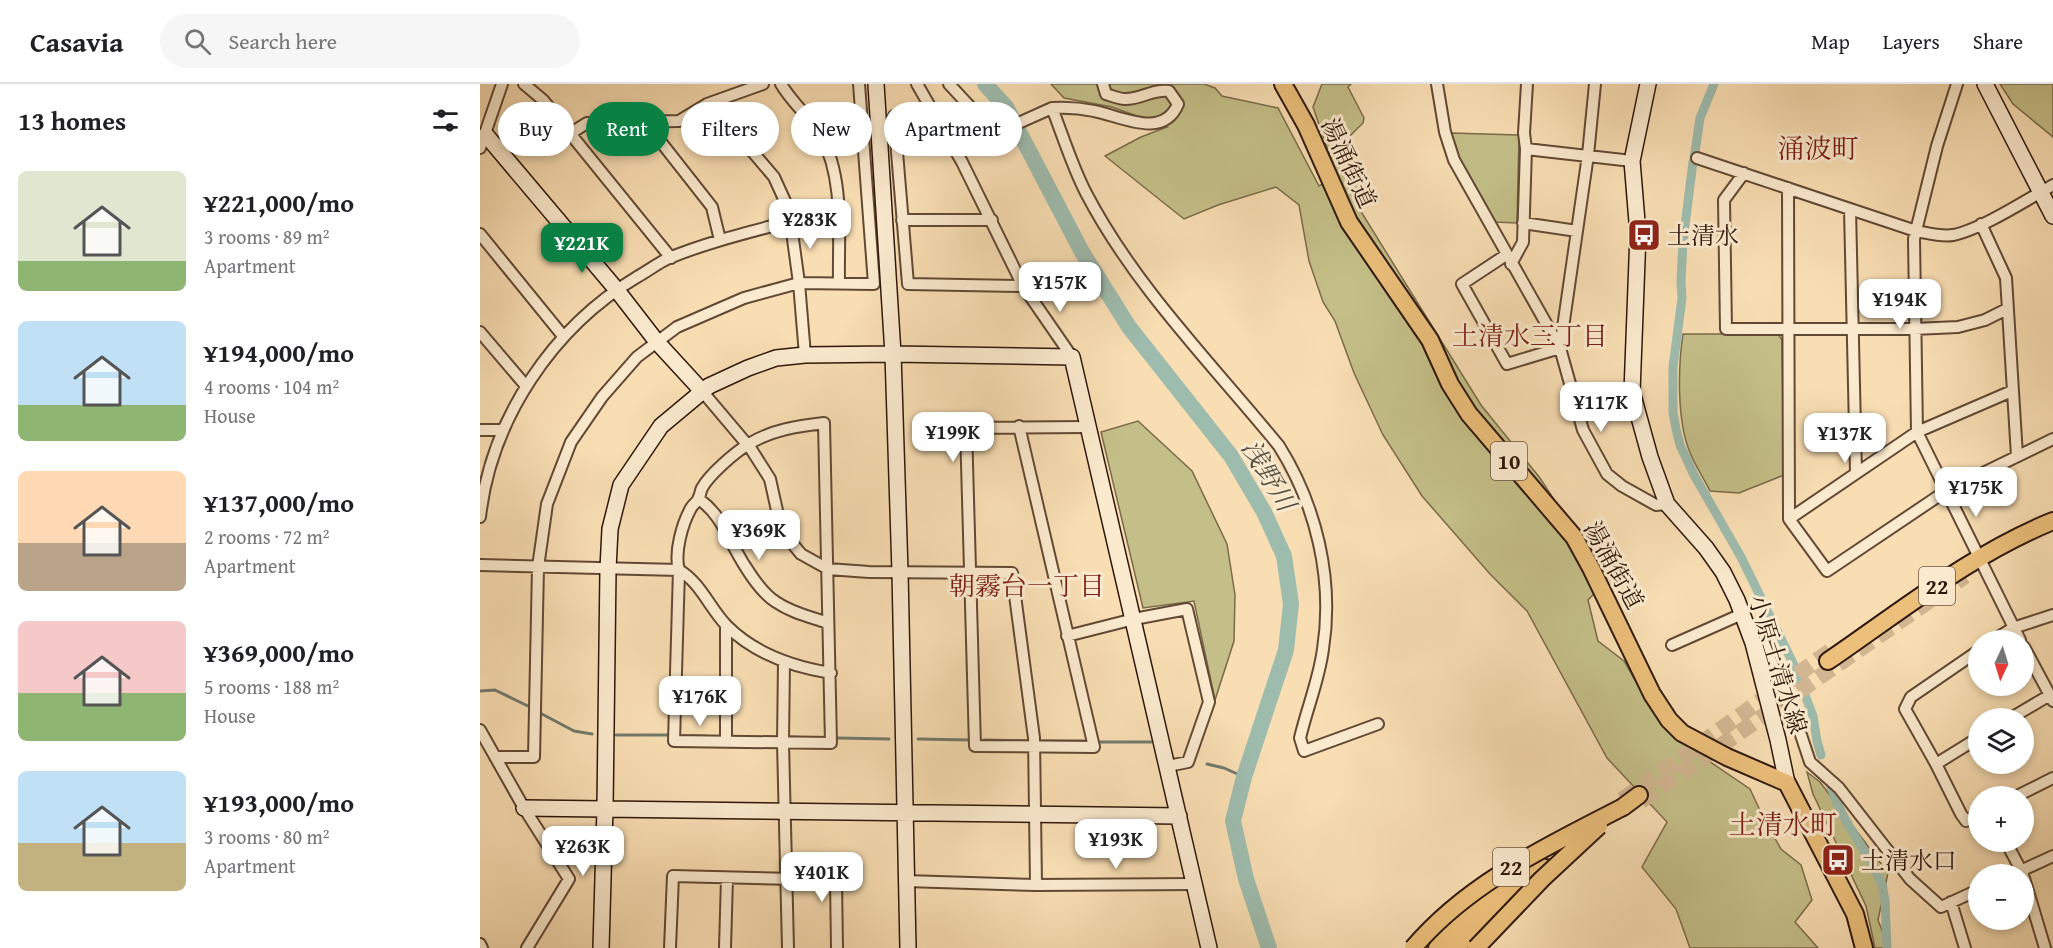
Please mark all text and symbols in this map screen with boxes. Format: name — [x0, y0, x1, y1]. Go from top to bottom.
search box — [160, 14, 580, 68]
text: Casavia — [30, 21, 124, 62]
icon: search — [181, 25, 214, 58]
text: Search here — [229, 25, 337, 57]
text: Map — [1811, 26, 1850, 57]
text: Layers — [1883, 26, 1940, 57]
text: Share — [1973, 26, 2023, 57]
text: 13 homes — [18, 101, 126, 140]
chip: Buy — [498, 102, 574, 156]
chip: Rent — [586, 102, 669, 156]
chip: Filters — [681, 102, 779, 156]
chip: New — [791, 102, 872, 156]
chip: Apartment — [884, 102, 1022, 156]
icon: filters — [429, 104, 462, 137]
street label: 湯涌街道 — [1313, 112, 1385, 214]
district label: 涌波町 — [1778, 128, 1859, 168]
text: ¥221,000/mo — [204, 183, 354, 222]
icon: home — [66, 195, 138, 267]
pin: ¥283K — [768, 199, 852, 250]
text: ¥283K — [783, 204, 837, 233]
bus stop icon: 土清水 — [1626, 217, 1662, 253]
place label: 土清水 — [1667, 218, 1739, 253]
text: 3 rooms · 89 m² — [204, 222, 330, 251]
pin: ¥221K — [540, 223, 624, 274]
text: ¥221K — [555, 228, 609, 257]
text: Apartment — [204, 251, 296, 280]
pin: ¥157K — [1018, 262, 1102, 313]
text: ¥157K — [1033, 267, 1087, 296]
pin: ¥194K — [1858, 279, 1942, 330]
text: ¥194K — [1873, 284, 1927, 313]
district label: 土清水三丁目 — [1452, 316, 1608, 355]
text: ¥194,000/mo — [204, 333, 354, 372]
icon: home — [66, 345, 138, 417]
text: 4 rooms · 104 m² — [204, 372, 339, 401]
pin: ¥117K — [1559, 382, 1643, 433]
text: ¥117K — [1574, 387, 1628, 416]
text: House — [204, 401, 256, 430]
pin: ¥199K — [911, 412, 995, 463]
pin: ¥137K — [1803, 413, 1887, 464]
text: ¥199K — [926, 417, 980, 446]
text: ¥137K — [1818, 418, 1872, 447]
water label: 浅野川 — [1232, 432, 1307, 521]
road number: 10 — [1491, 442, 1527, 480]
pin: ¥175K — [1934, 467, 2018, 518]
text: ¥175K — [1949, 472, 2003, 501]
text: ¥137,000/mo — [204, 483, 354, 522]
icon: home — [66, 495, 138, 567]
pin: ¥369K — [717, 510, 801, 561]
text: ¥369K — [732, 515, 786, 544]
street label: 湯涌街道 — [1575, 515, 1653, 615]
text: 2 rooms · 72 m² — [204, 522, 330, 551]
text: Apartment — [204, 551, 296, 580]
district label: 朝霧台一丁目 — [949, 566, 1105, 605]
road number: 22 — [1919, 567, 1955, 605]
street label: 小原土清水線 — [1740, 590, 1816, 738]
north arrow — [1968, 630, 2034, 696]
map controls — [1968, 630, 2034, 930]
text: ¥369,000/mo — [204, 633, 354, 672]
icon: home — [66, 645, 138, 717]
text: 5 rooms · 188 m² — [204, 672, 339, 701]
pin: ¥176K — [658, 676, 742, 727]
text: ¥176K — [673, 681, 727, 710]
text: House — [204, 701, 256, 730]
button: layers — [1968, 708, 2034, 774]
text: ¥193,000/mo — [204, 783, 354, 822]
button: + — [1968, 786, 2034, 852]
icon: home — [66, 795, 138, 867]
district label: 土清水町 — [1729, 804, 1837, 844]
pin: ¥193K — [1074, 819, 1158, 870]
text: 3 rooms · 80 m² — [204, 822, 330, 851]
text: ¥193K — [1089, 824, 1143, 853]
pin: ¥263K — [541, 826, 625, 877]
text: ¥263K — [556, 831, 610, 860]
bus stop icon: 土清水口 — [1820, 842, 1856, 878]
place label: 土清水口 — [1861, 843, 1957, 878]
road number: 22 — [1493, 848, 1529, 886]
text: Apartment — [204, 851, 296, 880]
pin: ¥401K — [780, 852, 864, 903]
text: ¥401K — [795, 857, 849, 886]
button: − — [1968, 864, 2034, 930]

